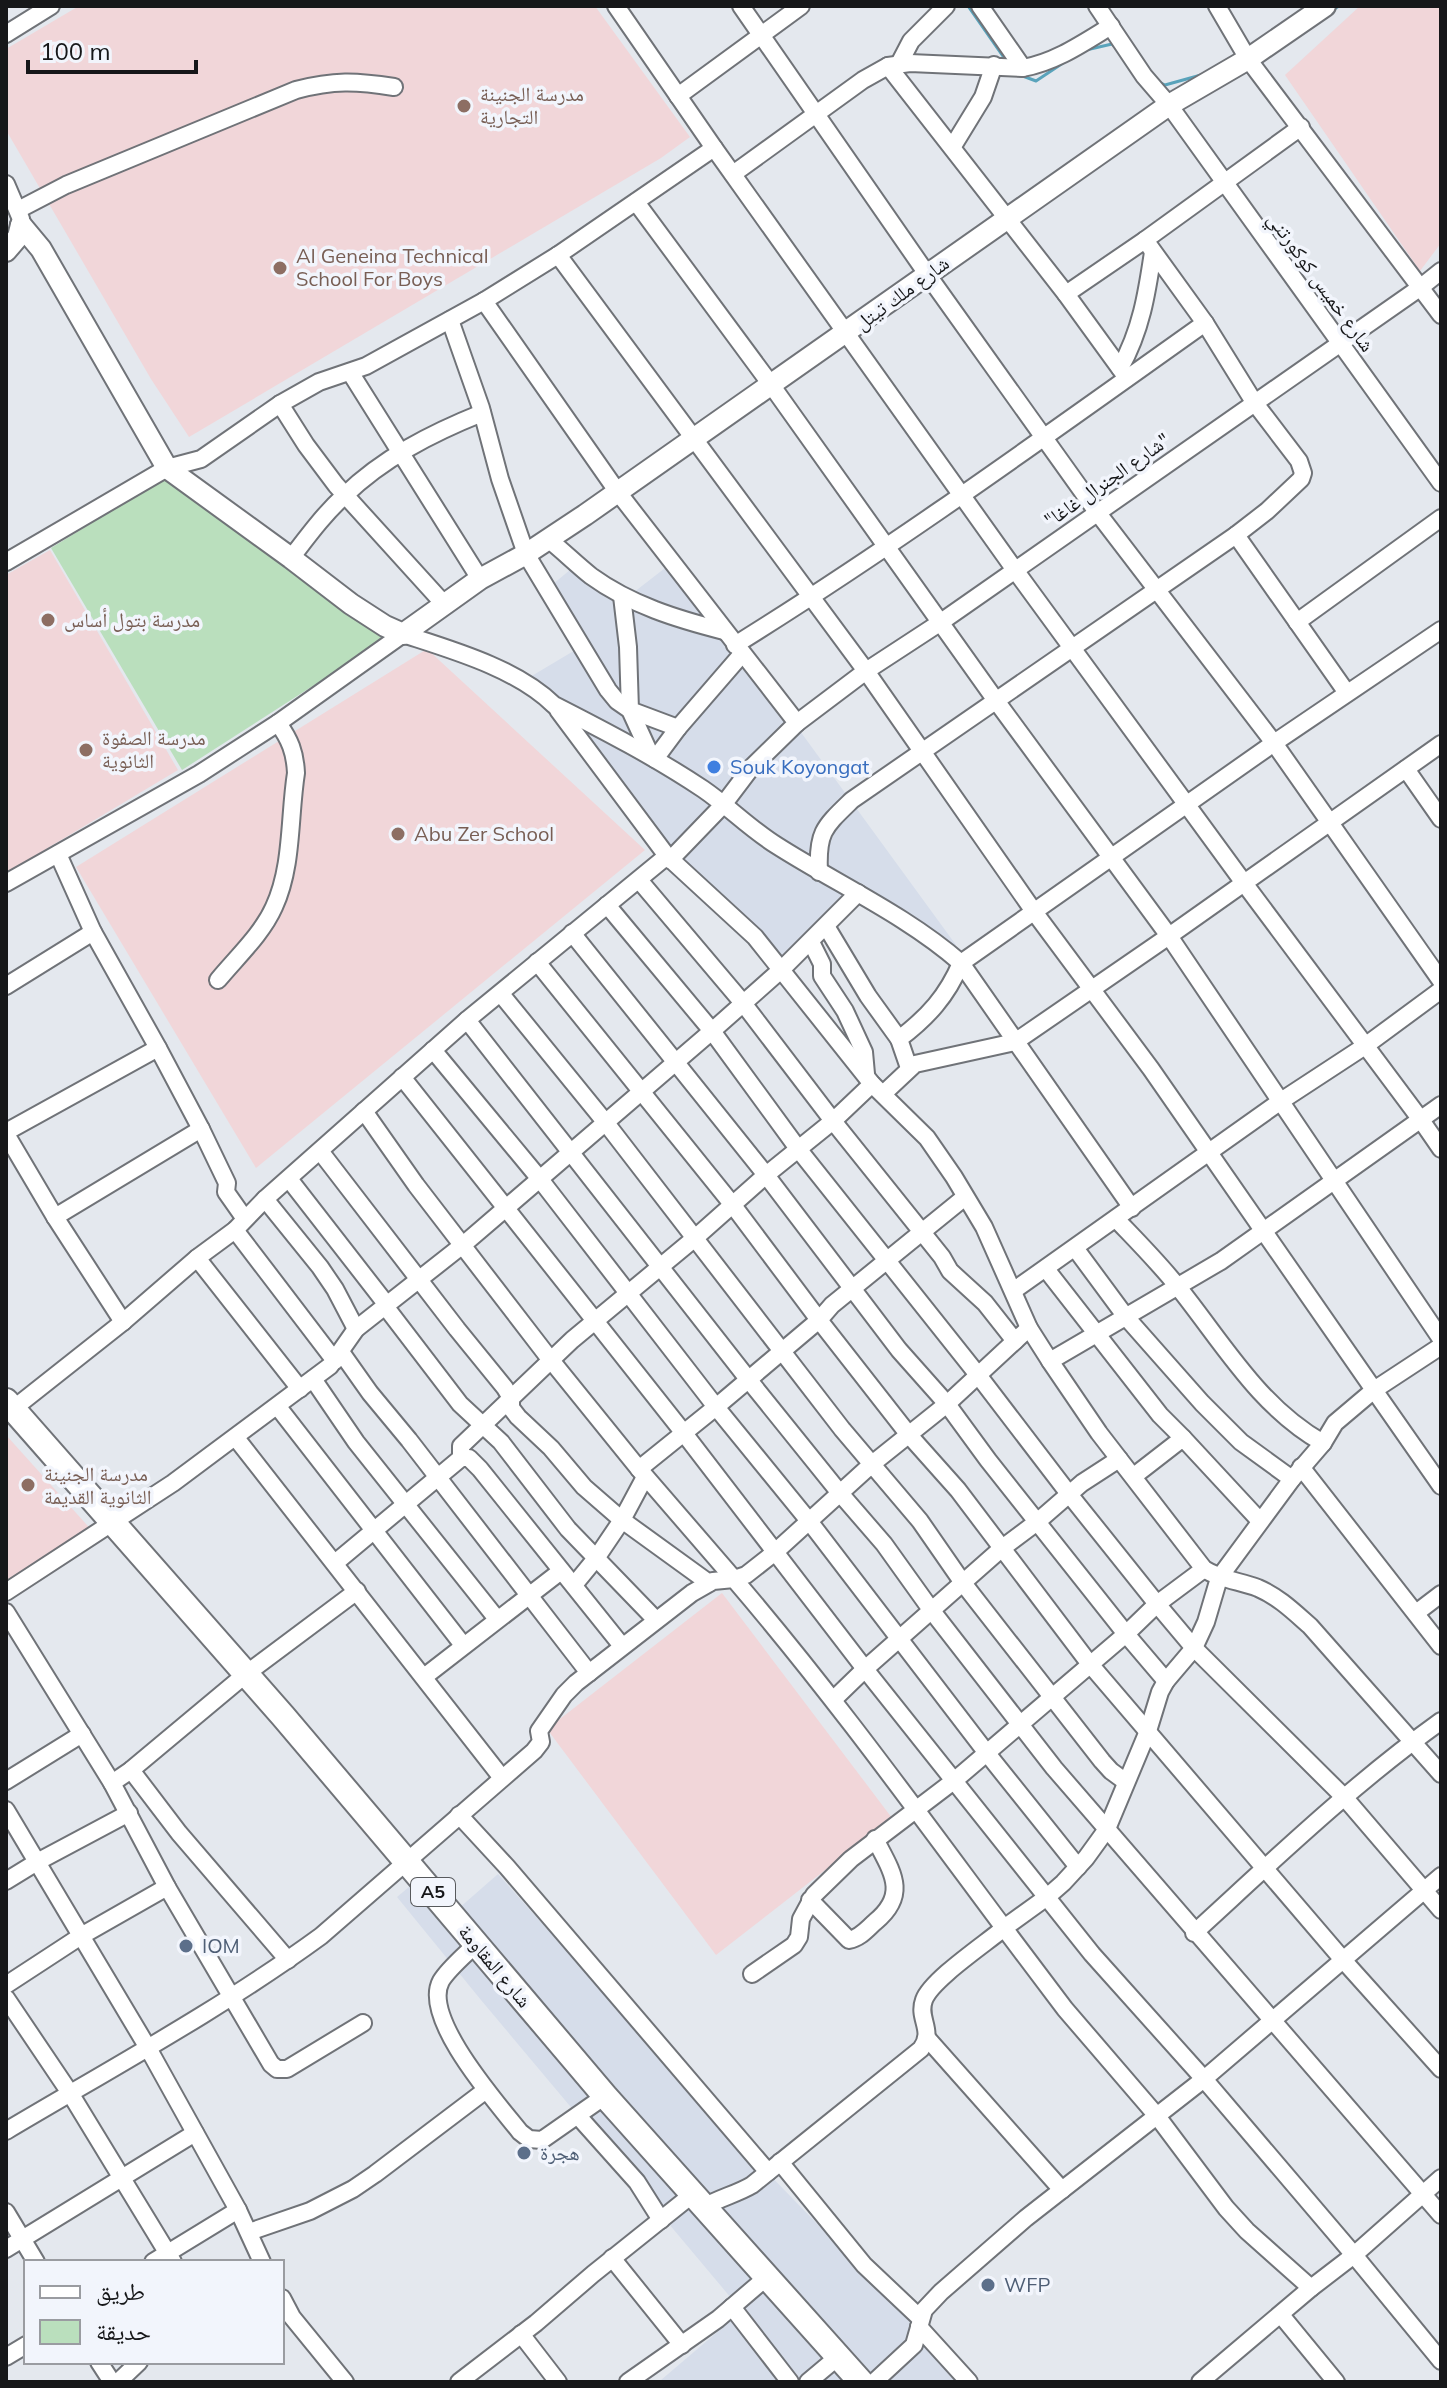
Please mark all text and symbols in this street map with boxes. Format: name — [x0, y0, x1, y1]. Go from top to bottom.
scale bar — [28, 24, 196, 74]
text: 100 m — [40, 36, 111, 66]
place label: مدرسة الجنينة التجارية — [480, 81, 584, 129]
marker: مدرسة الجنينة التجارية — [455, 97, 473, 115]
street label: شارع خميس كوكورتني — [1259, 207, 1380, 359]
place label: Al Geneina Technical School For Boys — [296, 243, 489, 291]
street label: شارع ملك تيتل — [850, 250, 954, 336]
marker: Al Geneina Technical School For Boys — [271, 259, 289, 277]
street label: "شارع الجنرال غاغا" — [1039, 427, 1175, 533]
place label: مدرسة بتول أساس — [64, 607, 200, 632]
marker: مدرسة بتول أساس — [39, 611, 57, 629]
place label: مدرسة الصفوة الثانوية — [102, 725, 206, 773]
marker: مدرسة الصفوة الثانوية — [77, 741, 95, 759]
place label: Souk Koyongat — [730, 754, 869, 779]
marker: Souk Koyongat — [705, 758, 723, 776]
place label: Abu Zer School — [414, 821, 554, 846]
marker: Abu Zer School — [389, 825, 407, 843]
place label: مدرسة الجنينة الثانوية القديمة — [44, 1461, 152, 1509]
marker: مدرسة الجنينة الثانوية القديمة — [19, 1476, 37, 1494]
road number: A5 — [411, 1878, 455, 1906]
street label: شارع المقاومة — [453, 1919, 537, 2013]
place label: IOM — [202, 1933, 240, 1958]
marker: IOM — [177, 1937, 195, 1955]
place label: هجرة — [540, 2140, 580, 2165]
marker: هجرة — [515, 2144, 533, 2162]
legend — [24, 2260, 284, 2364]
place label: WFP — [1004, 2272, 1051, 2297]
text: طريق — [96, 2276, 145, 2306]
marker: WFP — [979, 2276, 997, 2294]
text: حديقة — [96, 2316, 151, 2346]

